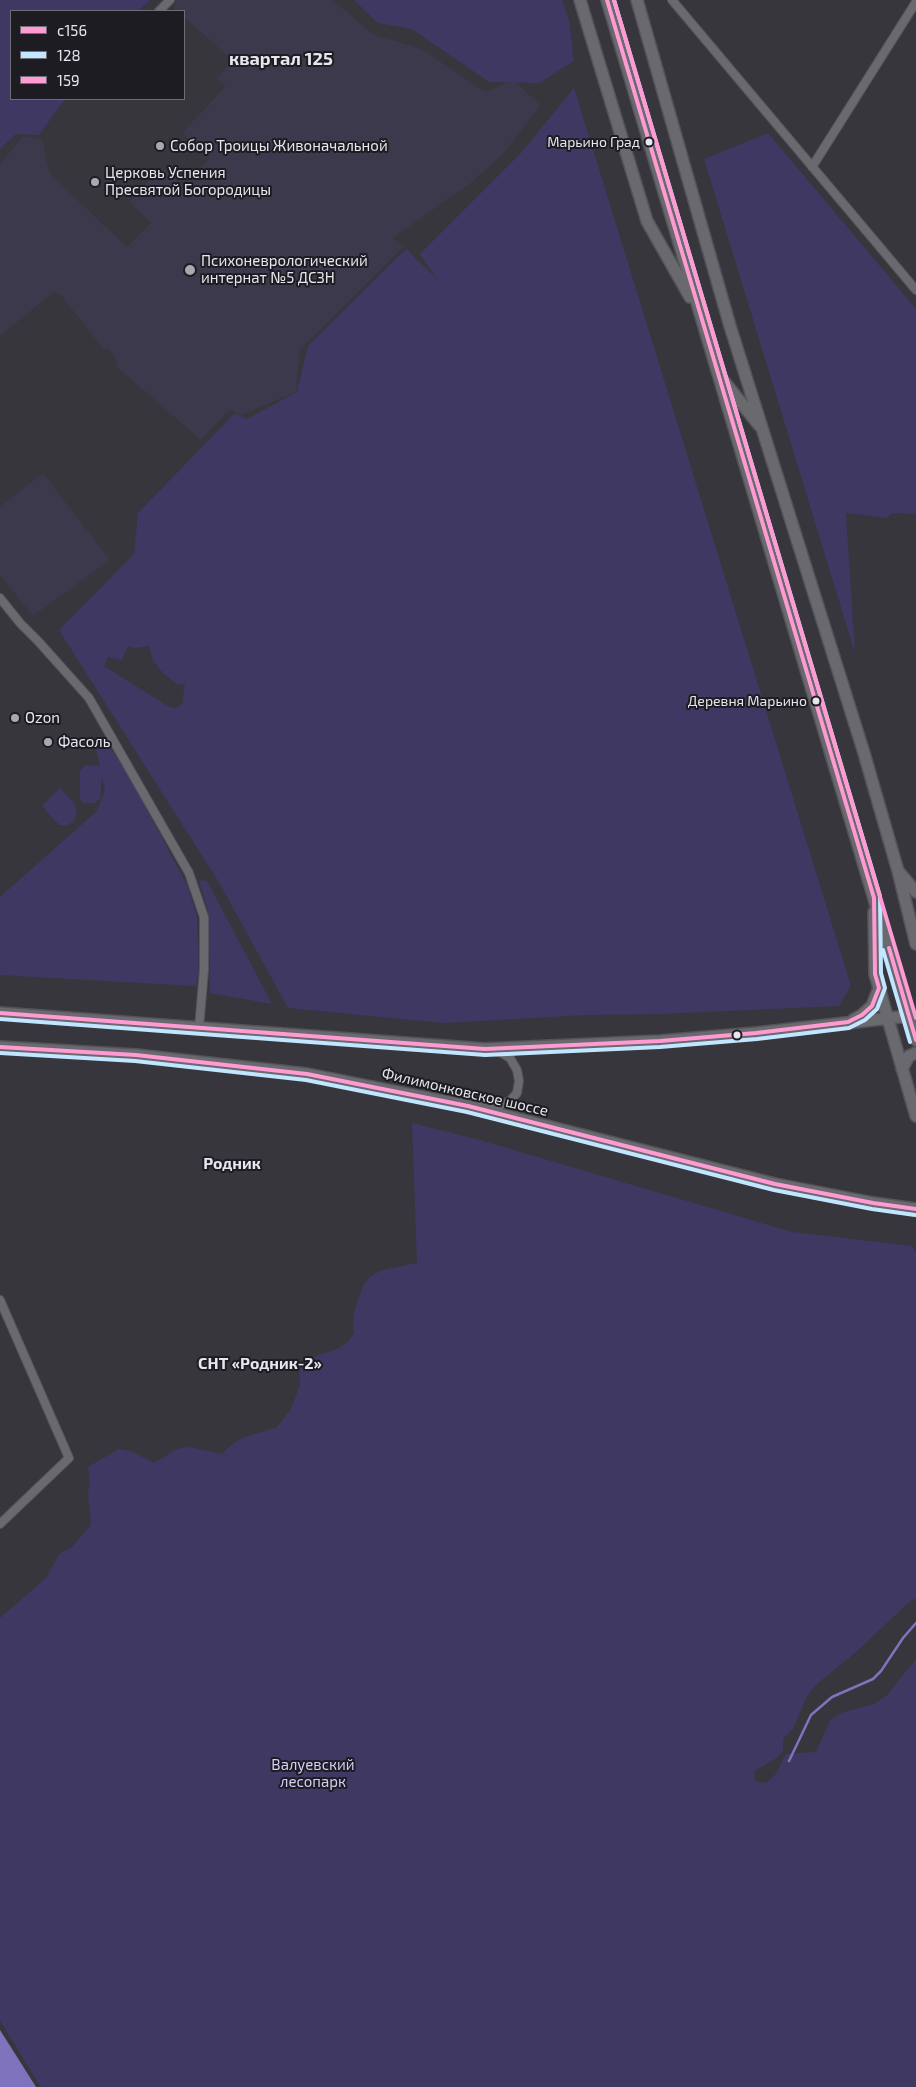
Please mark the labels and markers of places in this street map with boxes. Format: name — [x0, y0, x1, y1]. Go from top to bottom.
place label: Марьино Град — [547, 134, 640, 150]
place label: Собор Троицы Живоначальной — [170, 137, 388, 155]
marker: Марьино Град — [644, 137, 654, 147]
marker: Собор Троицы Живоначальной — [154, 140, 166, 152]
place label: Церковь Успения Пресвятой Богородицы — [105, 164, 271, 199]
marker: Церковь Успения Пресвятой Богородицы — [89, 176, 101, 188]
place label: Психоневрологический интернат №5 ДСЗН — [201, 252, 368, 287]
marker: Психоневрологический интернат №5 ДСЗН — [183, 263, 197, 277]
place label: Деревня Марьино — [688, 693, 807, 709]
marker: Деревня Марьино — [811, 696, 821, 706]
place label: Ozon — [25, 709, 60, 727]
marker: Ozon — [9, 712, 21, 724]
place label: Фасоль — [58, 733, 110, 751]
marker: Фасоль — [42, 736, 54, 748]
unlabelled marker — [732, 1030, 742, 1040]

